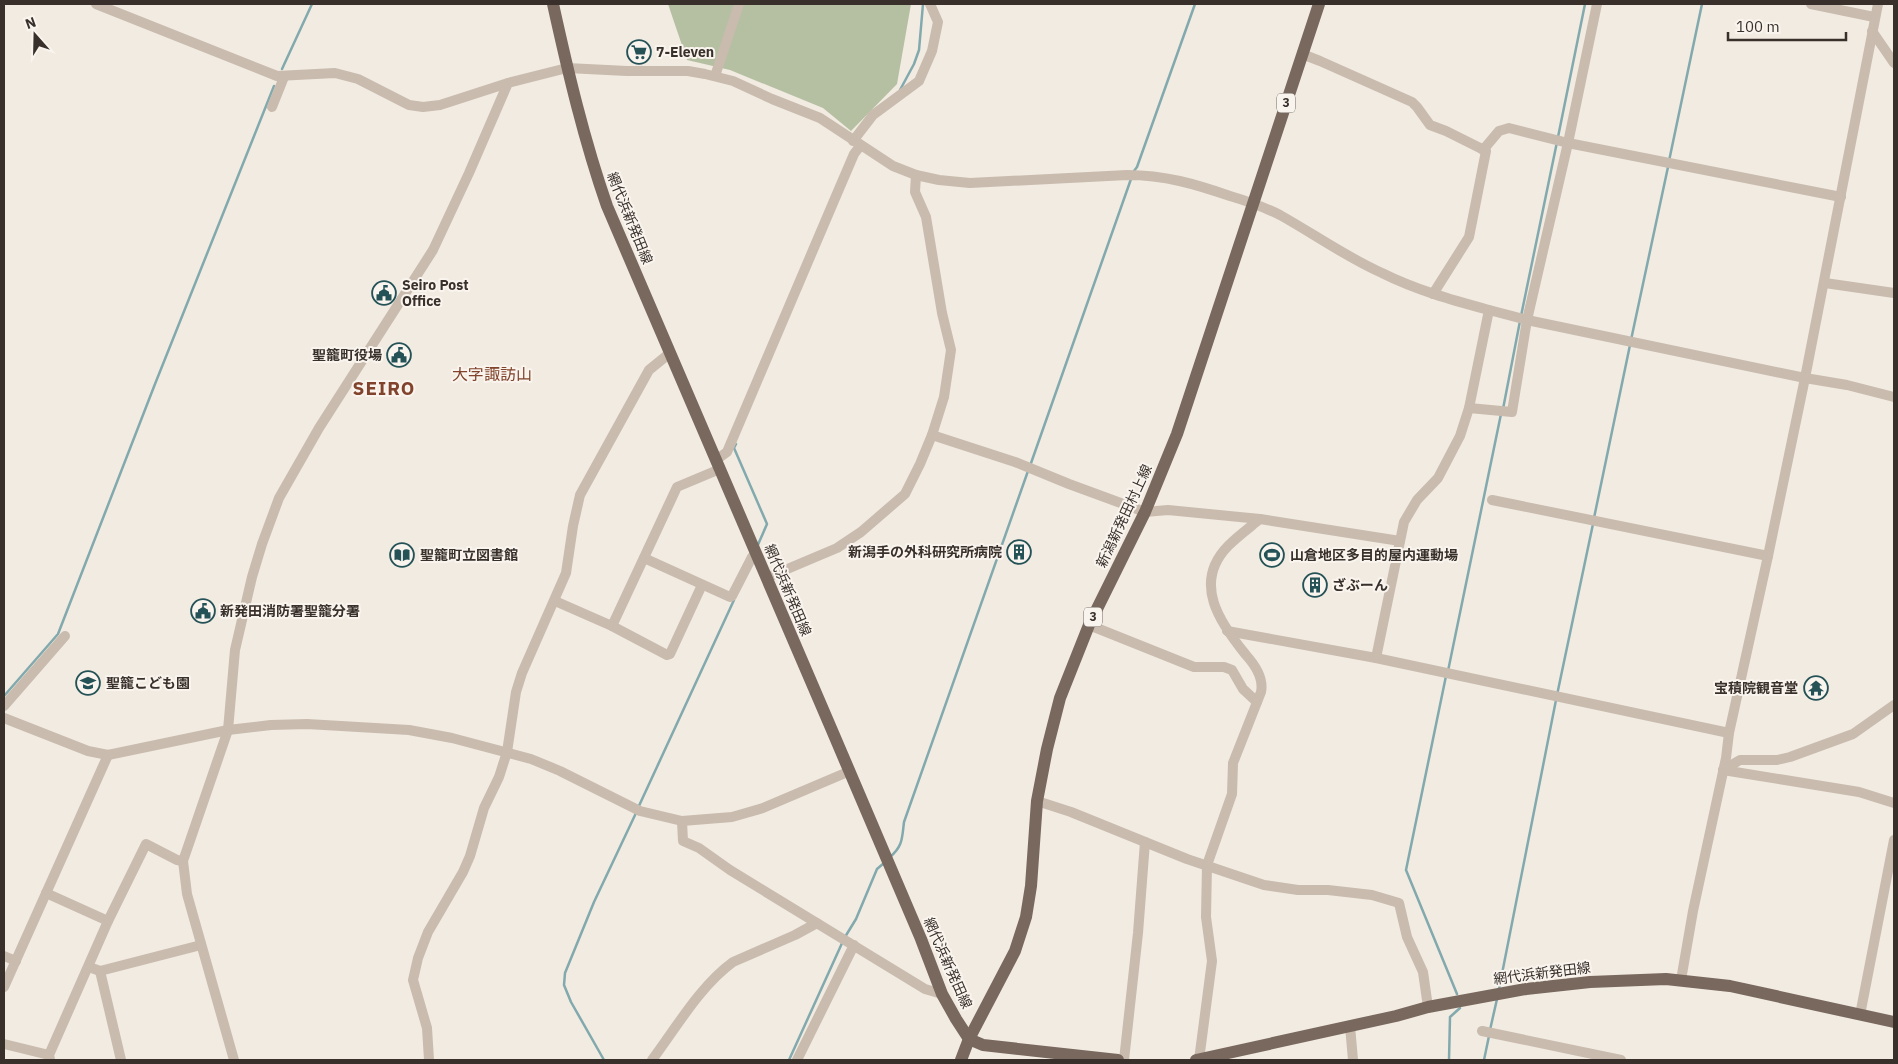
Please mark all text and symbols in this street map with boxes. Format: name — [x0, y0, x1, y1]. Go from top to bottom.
north arrow — [10, 10, 60, 60]
scale bar — [1728, 10, 1846, 42]
text: N — [23, 13, 38, 33]
text: 100 m — [1736, 17, 1780, 36]
supermarket icon: 7-Eleven — [626, 39, 652, 65]
place label: 7-Eleven — [656, 43, 714, 61]
road number: 3 — [1277, 94, 1295, 112]
street label: 網代浜新発田線 — [603, 169, 657, 267]
place label: Seiro Post Office — [402, 276, 469, 310]
public building icon: Seiro Post Office — [371, 280, 397, 306]
public building icon: 聖籠町役場 — [386, 342, 412, 368]
place label: 聖籠町役場 — [312, 346, 382, 364]
district label: 大字諏訪山 — [452, 364, 532, 384]
district label: SEIRO — [353, 376, 415, 400]
street label: 新潟新発田村上線 — [1092, 461, 1156, 571]
building icon: 新潟手の外科研究所病院 — [1006, 539, 1032, 565]
street label: 網代浜新発田線 — [761, 541, 815, 639]
library icon: 聖籠町立図書館 — [389, 542, 415, 568]
sports icon: 山倉地区多目的屋内運動場 — [1259, 542, 1285, 568]
place label: 新潟手の外科研究所病院 — [848, 543, 1002, 561]
place label: 聖籠町立図書館 — [420, 546, 518, 564]
place label: 山倉地区多目的屋内運動場 — [1290, 546, 1458, 564]
building icon: ざぶーん — [1302, 572, 1328, 598]
place label: ざぶーん — [1332, 576, 1388, 594]
public building icon: 新発田消防署聖籠分署 — [190, 598, 216, 624]
place label: 新発田消防署聖籠分署 — [220, 602, 360, 620]
road number: 3 — [1084, 608, 1102, 626]
school or university icon: 聖籠こども園 — [75, 670, 101, 696]
place label: 聖籠こども園 — [106, 674, 190, 692]
temple icon: 宝積院観音堂 — [1803, 675, 1829, 701]
place label: 宝積院観音堂 — [1714, 679, 1798, 697]
street label: 網代浜新発田線 — [920, 915, 976, 1011]
street label: 網代浜新発田線 — [1492, 958, 1592, 988]

